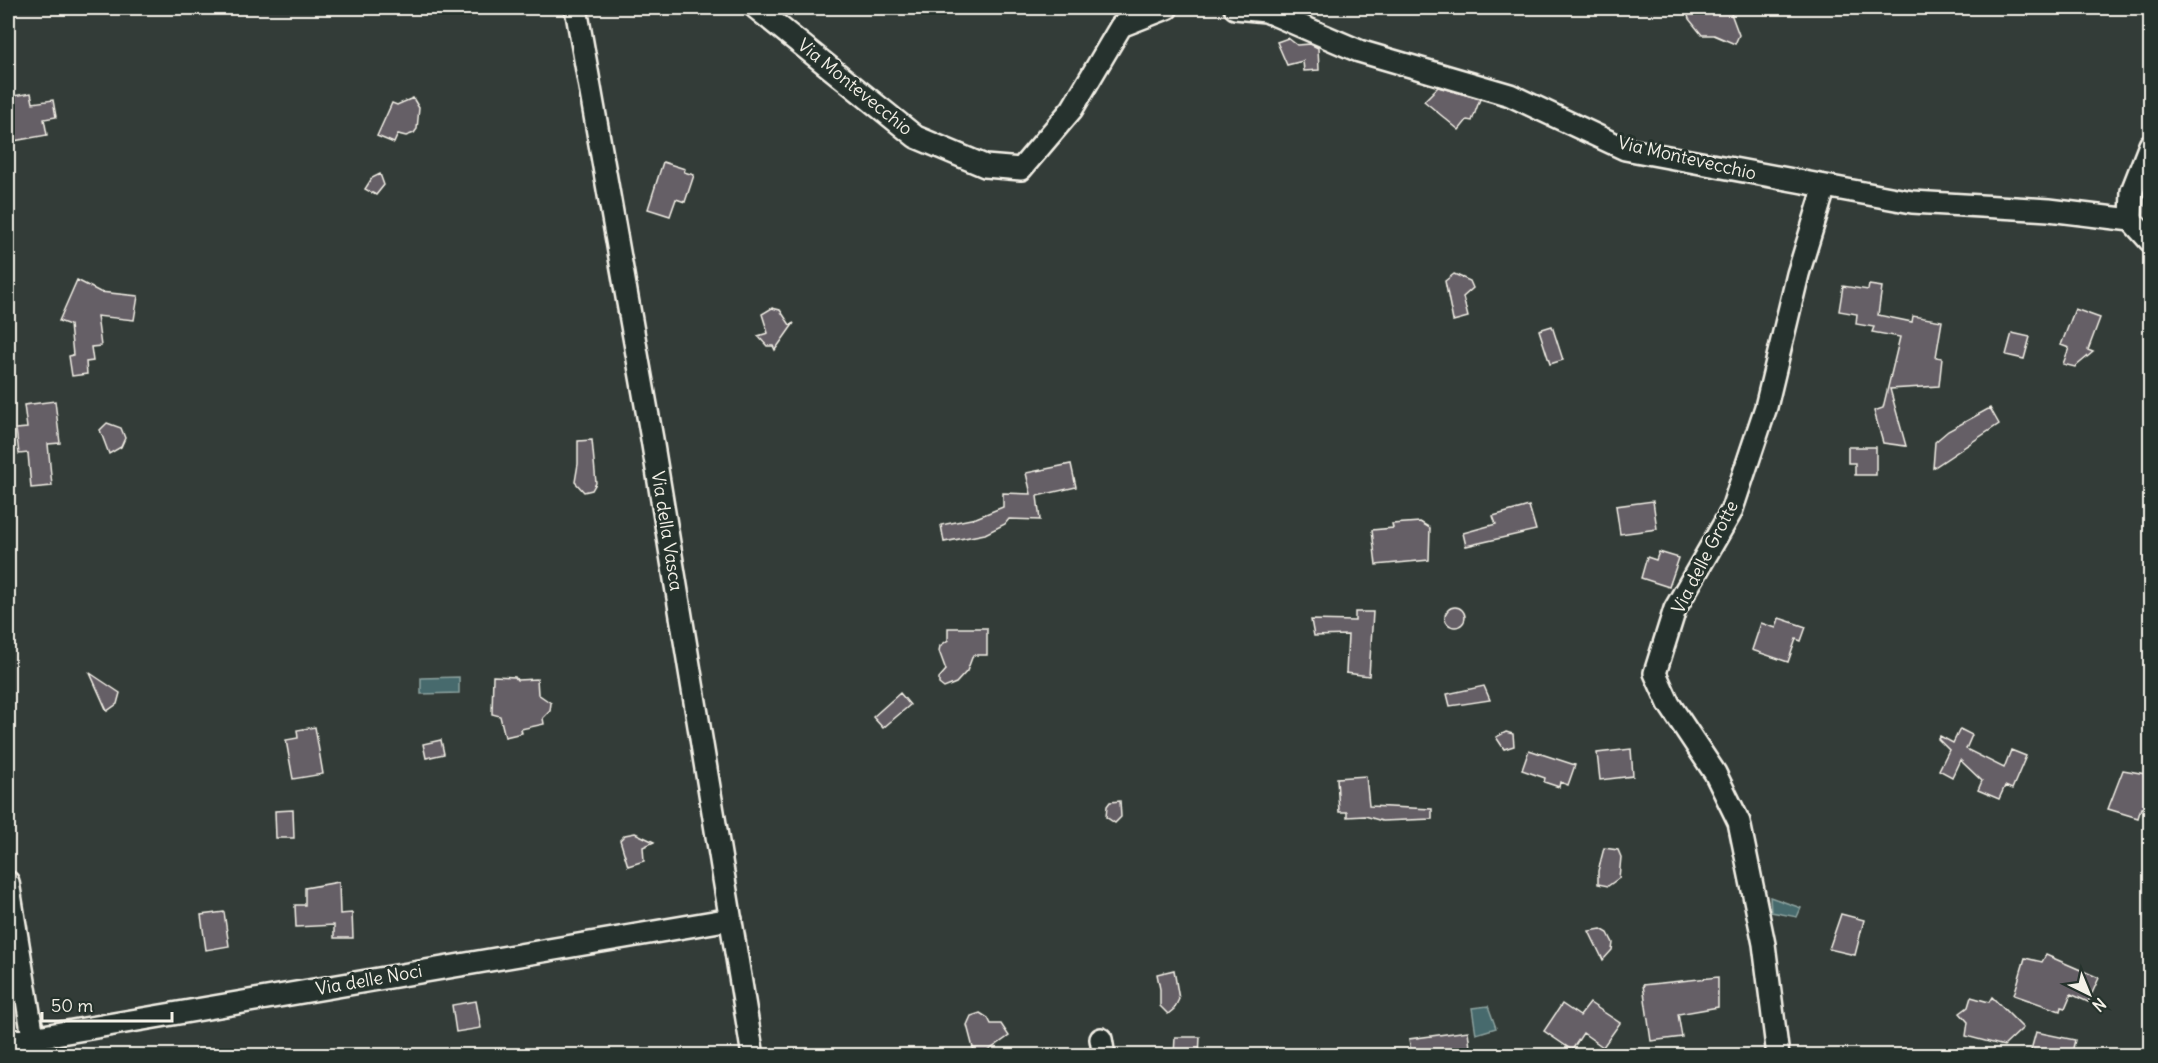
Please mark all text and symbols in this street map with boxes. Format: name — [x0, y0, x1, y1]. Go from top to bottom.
street label: Via Montevecchio — [793, 33, 917, 140]
street label: Via Montevecchio — [1616, 130, 1759, 185]
street label: Via della Vasca — [647, 469, 688, 592]
street label: Via delle Grotte — [1666, 496, 1743, 617]
street label: Via delle Noci — [314, 959, 424, 1000]
north arrow — [2059, 964, 2119, 1024]
scale bar — [42, 985, 172, 1023]
text: 50 m — [51, 994, 93, 1017]
text: N — [2088, 994, 2110, 1016]

